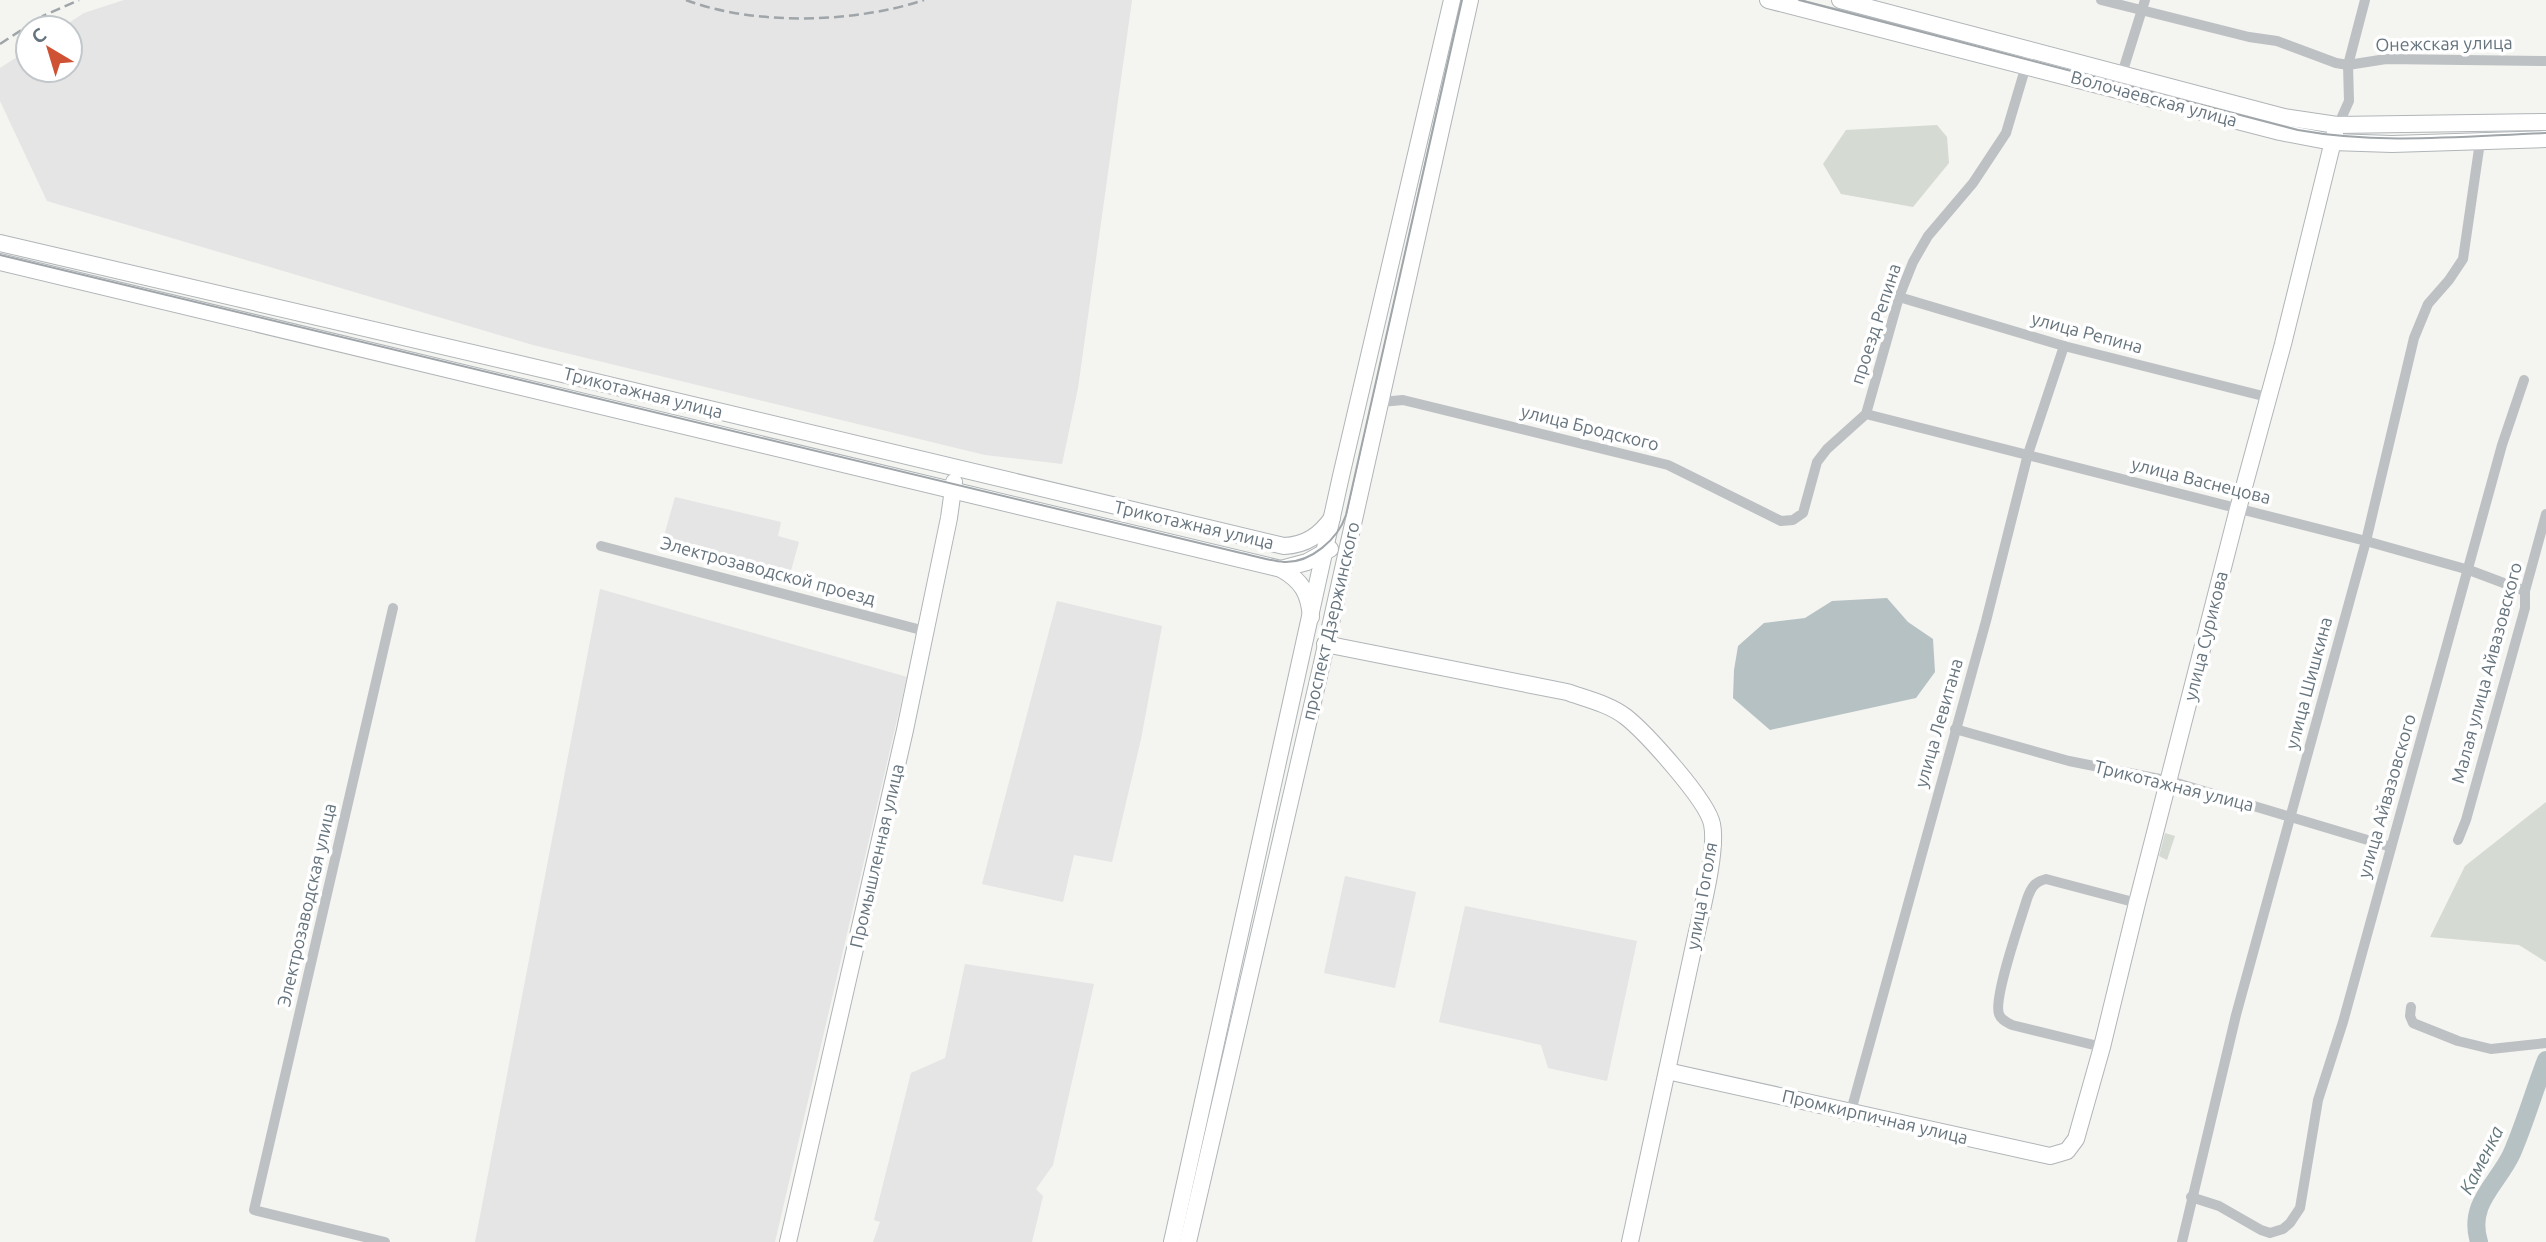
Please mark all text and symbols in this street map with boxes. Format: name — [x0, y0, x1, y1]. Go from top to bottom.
north arrow — [14, 14, 84, 84]
text: С — [27, 23, 50, 48]
street label: Онежская улица — [2375, 32, 2513, 54]
street label: Волочаевская улица — [2069, 66, 2240, 130]
street label: проезд Репина — [1846, 261, 1904, 387]
street label: улица Репина — [2029, 308, 2145, 357]
street label: Трикотажная улица — [561, 363, 725, 422]
street label: улица Бродского — [1519, 400, 1661, 454]
street label: улица Васнецова — [2129, 453, 2273, 507]
street label: Трикотажная улица — [1112, 496, 1276, 552]
street label: проспект Дзержинского — [1297, 520, 1363, 722]
street label: Электрозаводской проезд — [659, 532, 878, 608]
street label: Малая улица Айвазовского — [2447, 560, 2525, 785]
street label: улица Сурикова — [2179, 569, 2231, 703]
street label: улица Шишкина — [2281, 615, 2335, 751]
street label: улица Левитана — [1910, 656, 1966, 790]
street label: улица Айвазовского — [2353, 711, 2419, 880]
street label: Трикотажная улица — [2092, 756, 2256, 815]
street label: Промышленная улица — [845, 762, 907, 950]
street label: Электрозаводская улица — [273, 801, 339, 1009]
street label: улица Гоголя — [1682, 840, 1720, 951]
street label: Промкирпичная улица — [1780, 1085, 1970, 1147]
water label: Каменка — [2454, 1122, 2508, 1198]

